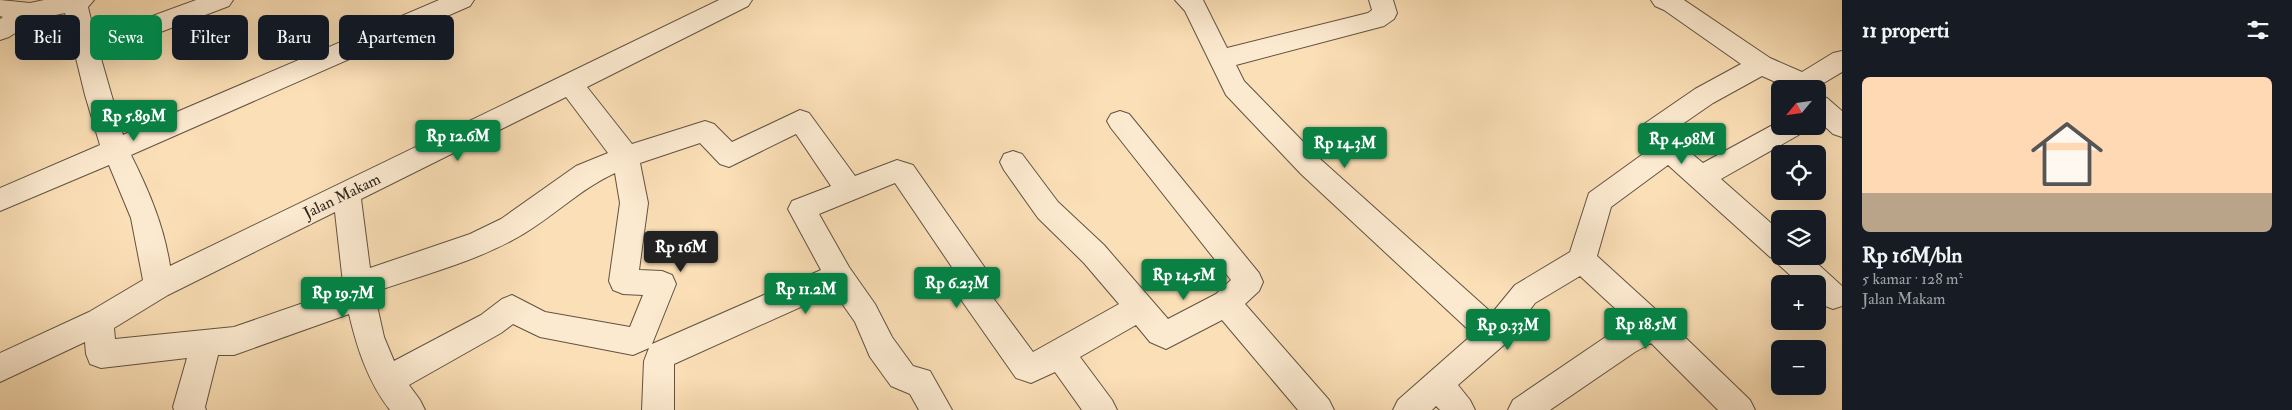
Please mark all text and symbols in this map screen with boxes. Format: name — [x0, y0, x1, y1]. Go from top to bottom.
chip: Beli — [15, 15, 80, 60]
chip: Sewa — [90, 15, 162, 60]
chip: Filter — [172, 15, 248, 60]
chip: Baru — [258, 15, 329, 60]
chip: Apartemen — [339, 15, 454, 60]
icon: filters — [2244, 16, 2272, 44]
text: 11 properti — [1862, 17, 1949, 44]
north arrow — [1771, 80, 1826, 135]
map controls — [1771, 80, 1826, 395]
pin: Rp 5.89M — [82, 100, 186, 142]
text: Rp 5.89M — [102, 106, 166, 126]
icon: home — [2022, 109, 2112, 199]
pin: Rp 12.6M — [406, 120, 510, 162]
pin: Rp 4.98M — [1630, 122, 1734, 165]
text: Rp 12.6M — [426, 126, 490, 146]
pin: Rp 14.3M — [1293, 126, 1397, 169]
text: Rp 4.98M — [1649, 129, 1715, 149]
text: Rp 14.3M — [1314, 133, 1376, 153]
button: locate — [1771, 145, 1826, 200]
street label: Jalan Makam — [299, 168, 385, 225]
button: layers — [1771, 210, 1826, 265]
pin: Rp 16M — [640, 230, 722, 273]
text: Rp 16M — [655, 237, 707, 257]
text: Rp 16M/bln — [1862, 242, 1962, 269]
pin: Rp 14.5M — [1132, 258, 1236, 301]
text: Rp 14.5M — [1153, 265, 1215, 285]
pin: Rp 6.23M — [905, 266, 1009, 309]
text: 5 kamar · 128 m² — [1862, 269, 1963, 289]
pin: Rp 11.2M — [754, 272, 858, 315]
text: Rp 6.23M — [925, 273, 989, 293]
button: + — [1771, 275, 1826, 330]
pin: Rp 19.7M — [291, 276, 395, 319]
text: Rp 11.2M — [775, 279, 837, 299]
text: Rp 19.7M — [312, 283, 374, 303]
text: Jalan Makam — [1862, 289, 1945, 309]
pin: Rp 9.33M — [1456, 308, 1560, 351]
pin: Rp 18.5M — [1594, 308, 1698, 350]
text: Rp 18.5M — [1615, 314, 1677, 334]
text: Rp 9.33M — [1477, 315, 1539, 335]
button: − — [1771, 340, 1826, 395]

